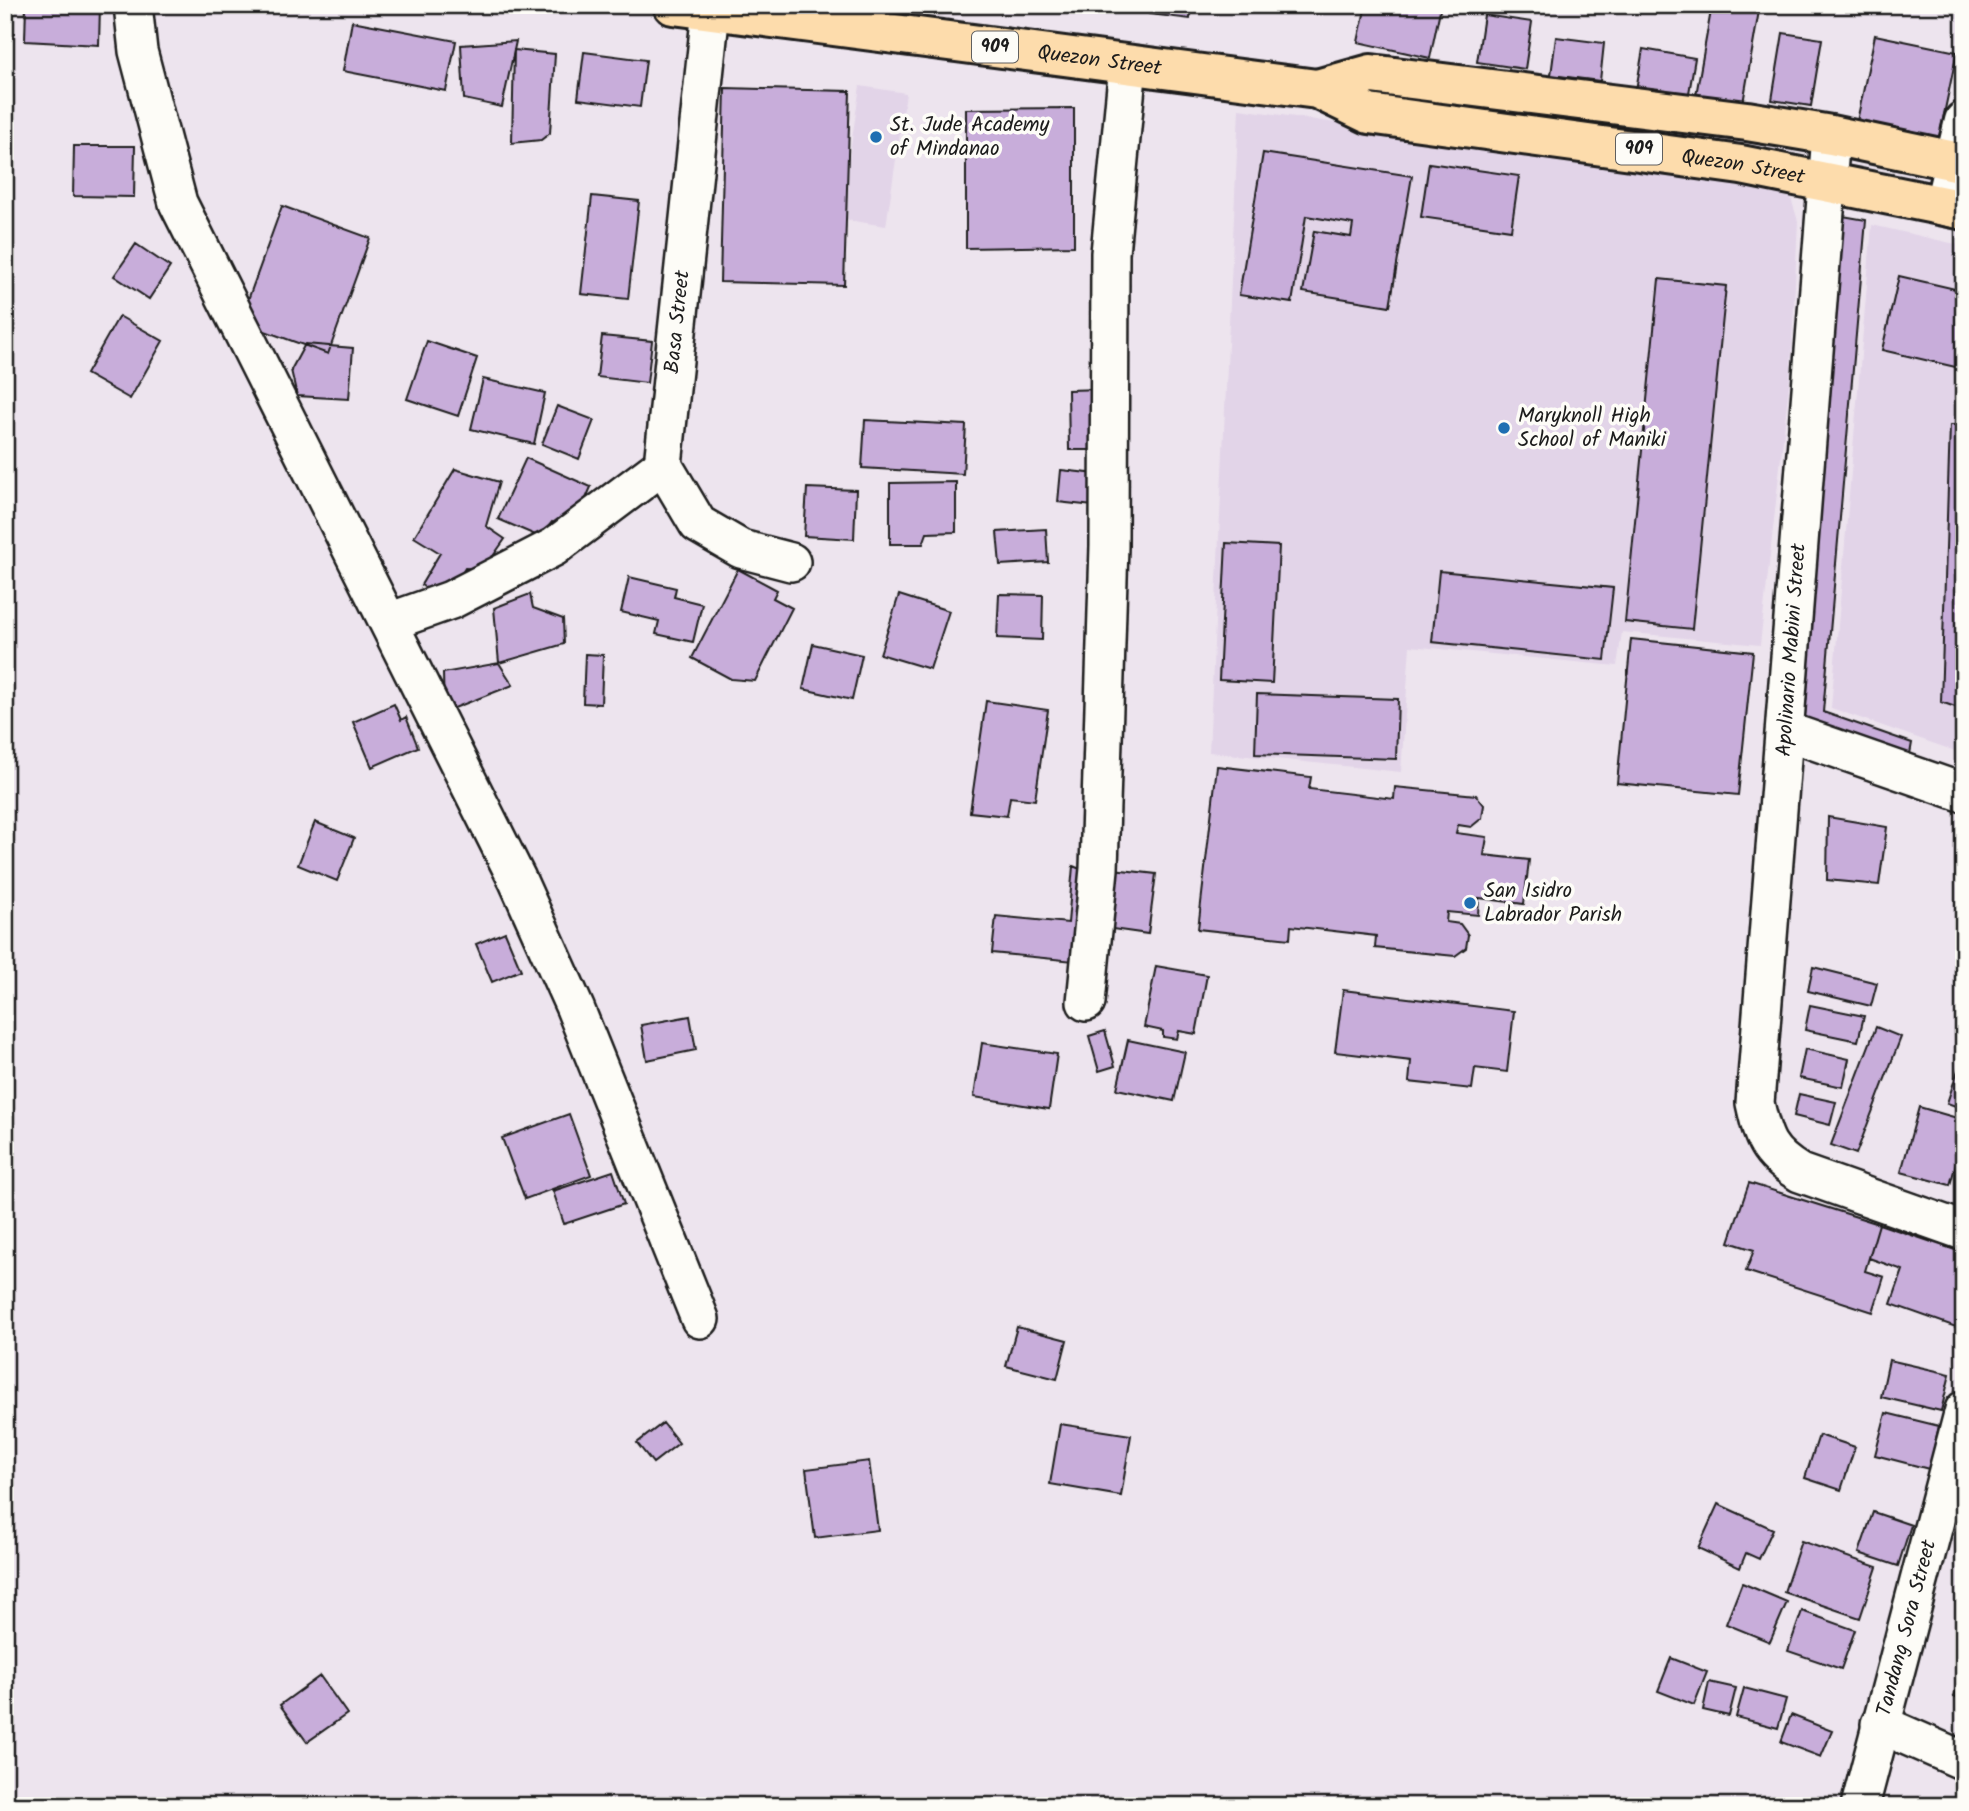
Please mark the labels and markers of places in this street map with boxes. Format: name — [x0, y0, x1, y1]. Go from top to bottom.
place label: St. Jude Academy of Mindanao — [890, 109, 1050, 166]
marker: St. Jude Academy of Mindanao — [868, 129, 884, 145]
place label: Maryknoll High School of Maniki — [1518, 400, 1667, 457]
marker: Maryknoll High School of Maniki — [1496, 420, 1512, 436]
place label: San Isidro Labrador Parish — [1484, 875, 1622, 932]
marker: San Isidro Labrador Parish — [1462, 895, 1478, 911]

